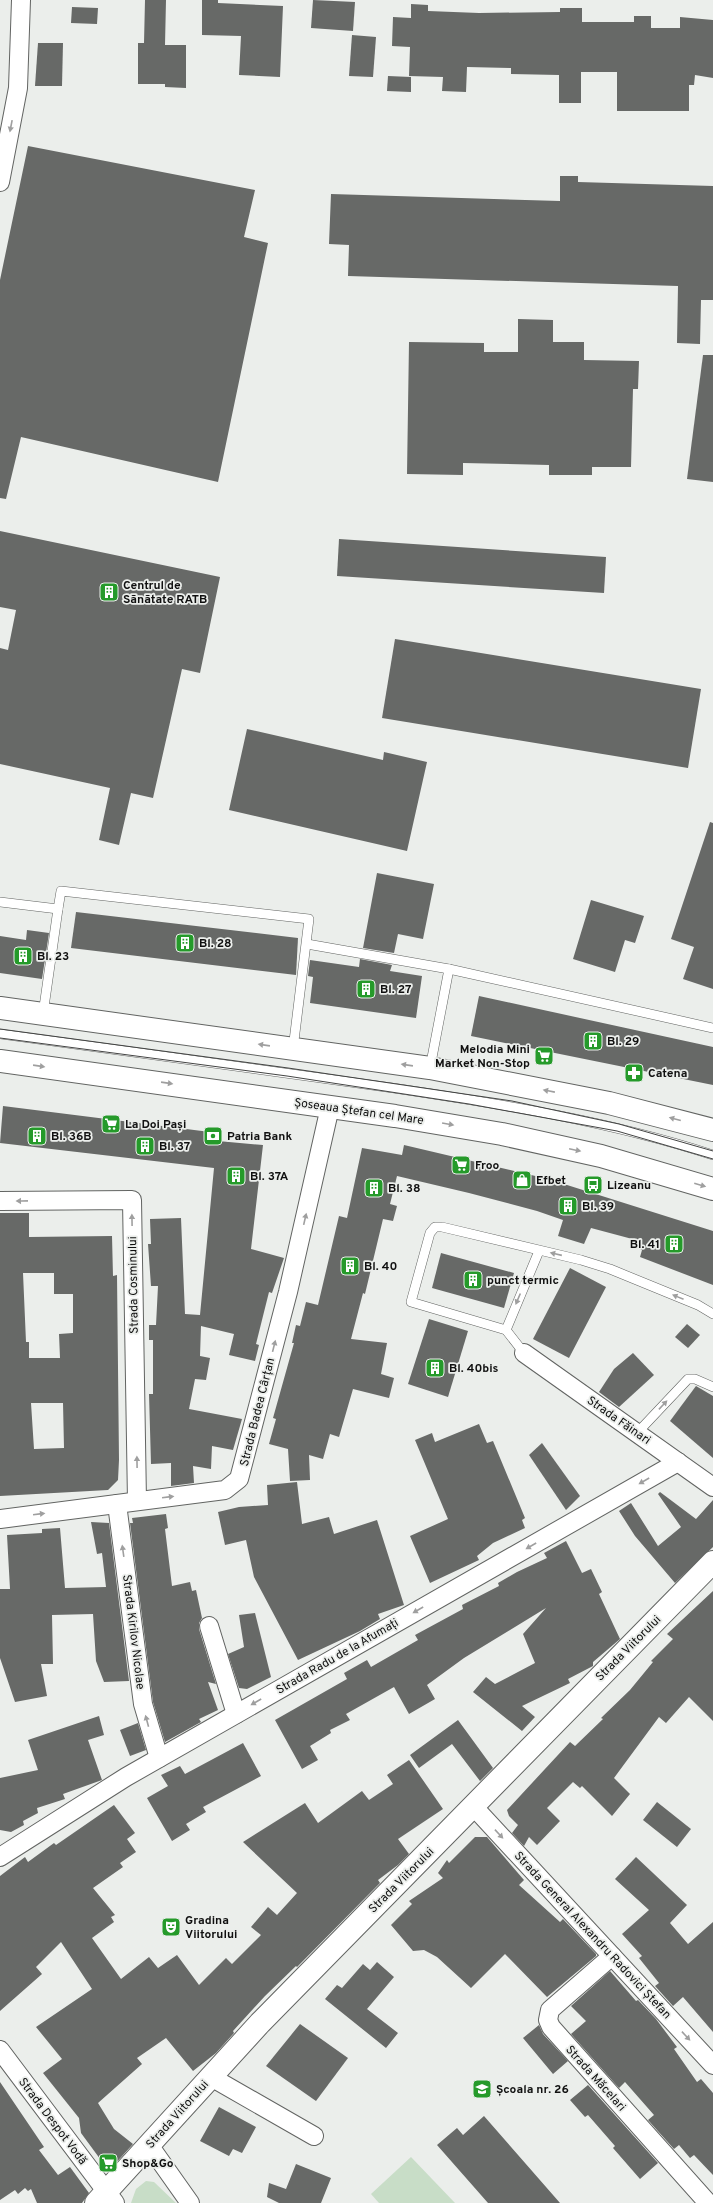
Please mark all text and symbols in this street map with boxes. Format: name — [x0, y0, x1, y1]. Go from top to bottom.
one-way arrow — [7, 120, 13, 132]
place label: Centrul de Sănătate RATB — [123, 578, 207, 608]
building icon: Centrul de Sănătate RATB — [98, 581, 120, 603]
building icon: Bl. 28 — [174, 932, 196, 954]
place label: Bl. 28 — [199, 936, 232, 952]
building icon: Bl. 23 — [12, 945, 34, 967]
place label: Bl. 23 — [37, 949, 69, 965]
building icon: Bl. 27 — [355, 978, 377, 1000]
place label: Bl. 27 — [380, 982, 411, 998]
building icon: Bl. 29 — [582, 1030, 604, 1052]
place label: Bl. 29 — [607, 1034, 639, 1050]
one-way arrow — [258, 1042, 271, 1048]
place label: Melodia Mini Market Non-Stop — [435, 1042, 530, 1072]
supermarket icon: Melodia Mini Market Non-Stop — [533, 1045, 555, 1067]
one-way arrow — [401, 1062, 413, 1068]
pharmacy icon: Catena — [623, 1062, 645, 1084]
one-way arrow — [33, 1063, 45, 1069]
place label: Catena — [648, 1066, 687, 1082]
one-way arrow — [161, 1080, 174, 1086]
one-way arrow — [543, 1087, 555, 1093]
street label: Șoseaua Ștefan cel Mare — [293, 1095, 425, 1129]
supermarket icon: La Doi Pași — [100, 1113, 122, 1135]
one-way arrow — [669, 1116, 681, 1122]
place label: La Doi Pași — [125, 1117, 186, 1133]
one-way arrow — [442, 1121, 454, 1127]
building icon: Bl. 36B — [26, 1125, 48, 1147]
bank icon: Patria Bank — [202, 1125, 224, 1147]
place label: Bl. 36B — [51, 1129, 92, 1145]
place label: Patria Bank — [227, 1129, 292, 1145]
building icon: Bl. 37 — [134, 1135, 156, 1157]
place label: Bl. 37 — [159, 1139, 190, 1155]
one-way arrow — [569, 1148, 581, 1154]
supermarket icon: Froo — [450, 1154, 472, 1176]
place label: Froo — [475, 1158, 500, 1174]
building icon: Bl. 37A — [225, 1165, 247, 1187]
place label: Bl. 37A — [250, 1169, 289, 1185]
shop icon: Efbet — [511, 1169, 533, 1191]
place label: Efbet — [536, 1173, 566, 1189]
bus stop icon: Lizeanu — [582, 1174, 604, 1196]
building icon: Bl. 38 — [363, 1177, 385, 1199]
place label: Lizeanu — [607, 1178, 651, 1194]
place label: Bl. 38 — [388, 1181, 420, 1197]
one-way arrow — [695, 1182, 707, 1188]
building icon: Bl. 39 — [557, 1195, 579, 1217]
one-way arrow — [15, 1198, 28, 1204]
place label: Bl. 39 — [582, 1199, 614, 1215]
one-way arrow — [129, 1213, 135, 1226]
one-way arrow — [302, 1213, 308, 1226]
building icon: Bl. 41 — [663, 1233, 685, 1255]
street label: Strada Cosminului — [125, 1236, 143, 1334]
place label: Bl. 41 — [630, 1237, 660, 1253]
one-way arrow — [549, 1251, 562, 1257]
building icon: Bl. 40 — [339, 1255, 361, 1277]
place label: Bl. 40 — [364, 1259, 397, 1275]
building icon: punct termic — [462, 1269, 484, 1291]
place label: punct termic — [487, 1273, 559, 1289]
one-way arrow — [515, 1294, 521, 1306]
one-way arrow — [672, 1294, 684, 1300]
one-way arrow — [271, 1339, 277, 1352]
street label: Strada Badea Cârțan — [237, 1356, 279, 1468]
building icon: Bl. 40bis — [424, 1357, 446, 1379]
place label: Bl. 40bis — [449, 1361, 499, 1377]
street label: Strada Făinari — [583, 1393, 654, 1449]
one-way arrow — [659, 1400, 668, 1410]
one-way arrow — [134, 1455, 140, 1468]
one-way arrow — [638, 1478, 650, 1485]
one-way arrow — [162, 1494, 174, 1500]
one-way arrow — [33, 1511, 45, 1517]
one-way arrow — [525, 1542, 537, 1549]
one-way arrow — [120, 1545, 126, 1557]
street label: Strada Kirilov Nicolae — [118, 1574, 148, 1691]
one-way arrow — [412, 1607, 424, 1614]
street label: Strada Viitorului — [592, 1612, 665, 1685]
street label: Strada Radu de la Afumați — [273, 1615, 402, 1698]
one-way arrow — [251, 1699, 262, 1706]
one-way arrow — [144, 1715, 150, 1727]
one-way arrow — [494, 1830, 503, 1839]
street label: Strada Viitorului — [365, 1844, 438, 1917]
street label: Strada General Alexandru Radovici Ștefan — [510, 1848, 674, 2023]
place label: Gradina Viitorului — [185, 1913, 237, 1943]
theatre icon: Gradina Viitorului — [160, 1916, 182, 1938]
one-way arrow — [681, 2031, 691, 2041]
street label: Strada Măcelari — [561, 2042, 629, 2115]
street label: Strada Despot Vodă — [14, 2075, 90, 2168]
street label: Strada Viitorului — [143, 2077, 213, 2152]
school or university icon: Școala nr. 26 — [471, 2078, 493, 2100]
place label: Școala nr. 26 — [496, 2082, 569, 2098]
supermarket icon: Shop&Go — [97, 2152, 119, 2174]
place label: Shop&Go — [122, 2156, 174, 2172]

